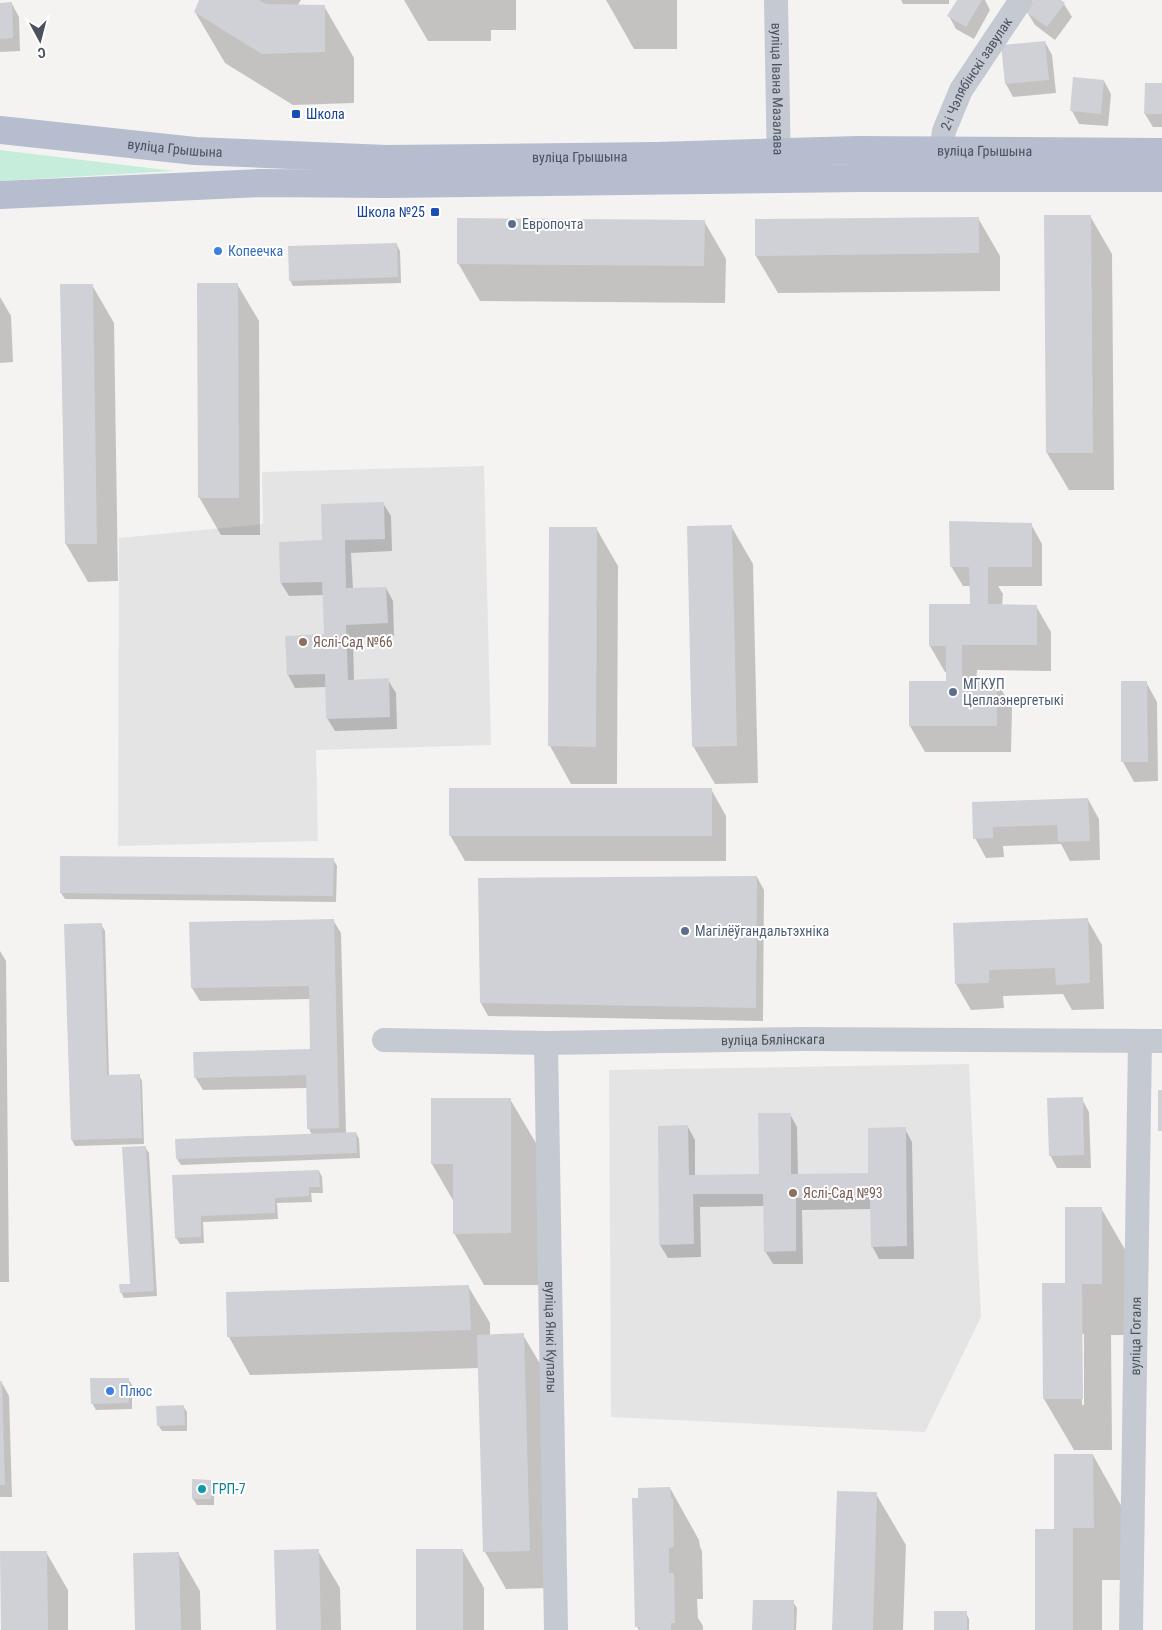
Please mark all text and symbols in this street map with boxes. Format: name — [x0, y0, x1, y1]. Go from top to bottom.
street label: 2-і Чэлябінскі завулак — [937, 14, 1015, 133]
north arrow — [15, 15, 65, 65]
street label: вуліца Iвана Мазалава — [768, 23, 787, 155]
text: С — [37, 44, 47, 61]
place label: Школа — [306, 106, 345, 122]
marker: Школа — [290, 108, 302, 120]
street label: вуліца Грышына — [127, 136, 223, 160]
street label: вуліца Грышына — [937, 143, 1032, 159]
street label: вуліца Грышына — [532, 148, 627, 165]
place label: Школа №25 — [357, 204, 425, 220]
marker: Школа №25 — [429, 206, 441, 218]
place label: Европочта — [522, 216, 583, 232]
marker: Европочта — [506, 218, 518, 230]
place label: Копеечка — [228, 243, 283, 259]
marker: Копеечка — [212, 245, 224, 257]
place label: Яслі-Сад №66 — [313, 634, 393, 650]
marker: Яслі-Сад №66 — [297, 636, 309, 648]
place label: МГКУП Цеплаэнергетыкі — [963, 676, 1064, 708]
marker: МГКУП Цеплаэнергетыкі — [947, 686, 959, 698]
place label: Магілёўгандальтэхніка — [695, 923, 829, 939]
marker: Магілёўгандальтэхніка — [679, 925, 691, 937]
street label: вуліца Бялінскага — [721, 1031, 825, 1048]
place label: Яслі-Сад №93 — [803, 1185, 883, 1201]
marker: Яслі-Сад №93 — [787, 1187, 799, 1199]
street label: вуліца Янкі Купалы — [542, 1281, 560, 1393]
street label: вуліца Гогаля — [1127, 1297, 1144, 1375]
place label: Плюс — [120, 1383, 152, 1399]
marker: Плюс — [104, 1385, 116, 1397]
place label: ГРП-7 — [212, 1481, 246, 1497]
marker: ГРП-7 — [196, 1483, 208, 1495]

